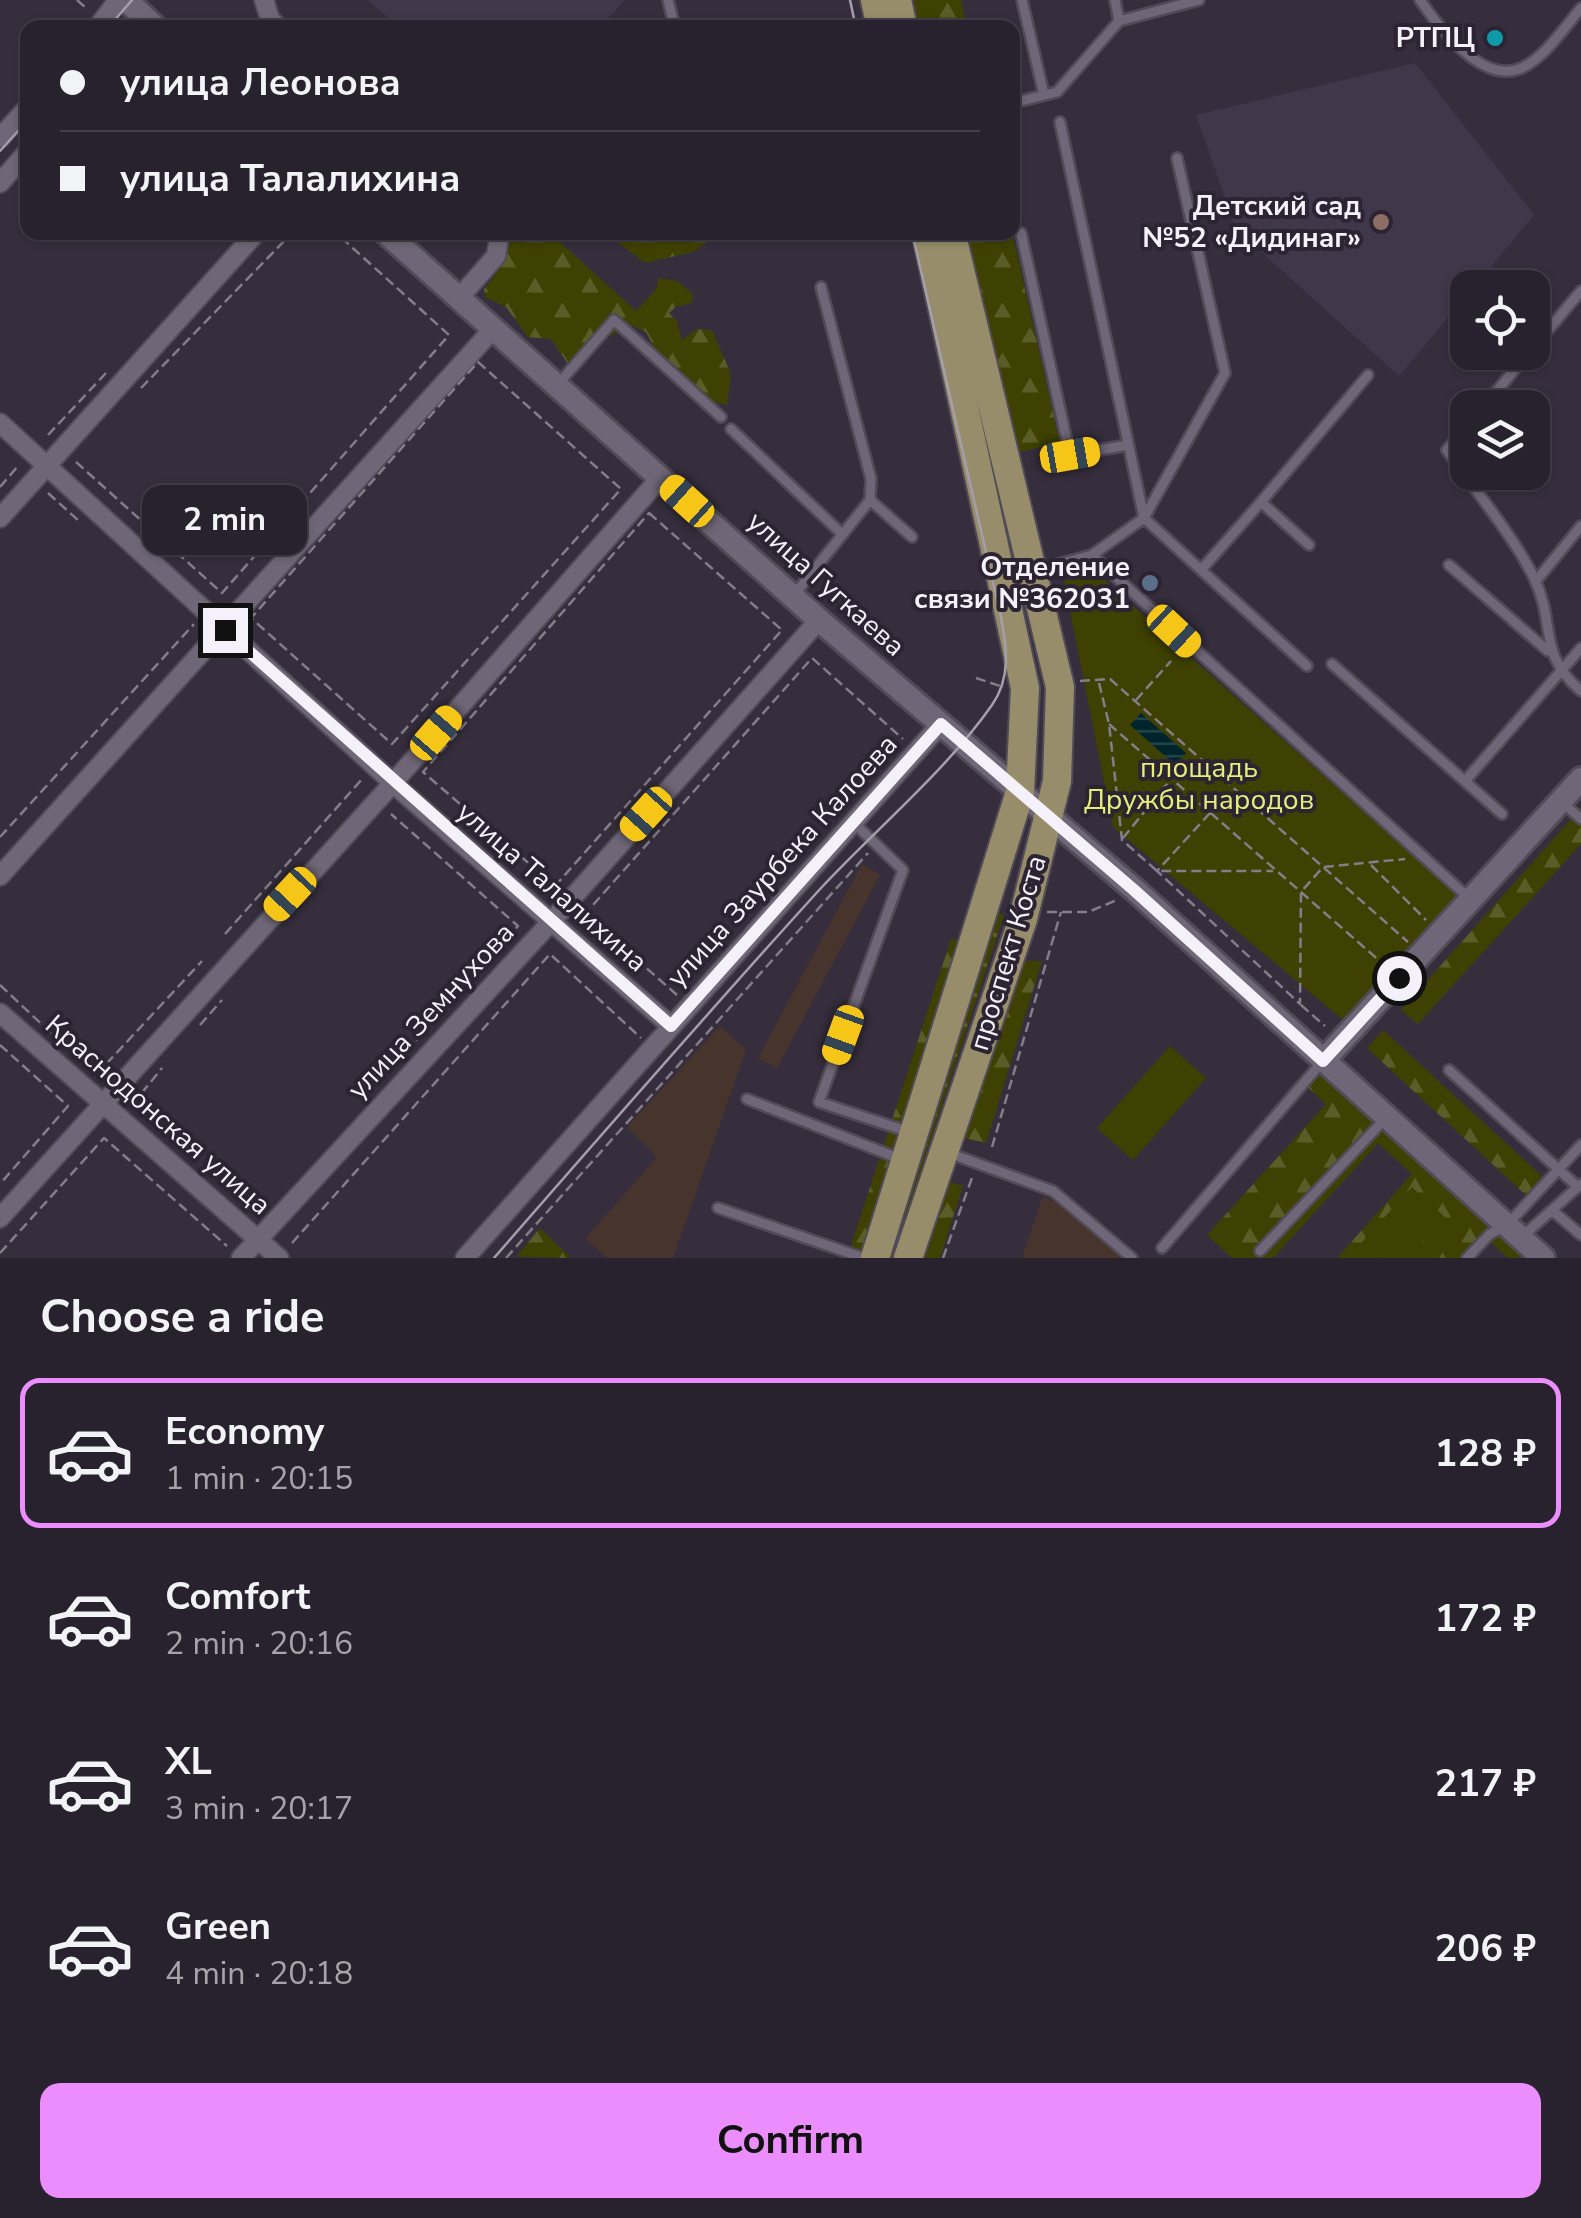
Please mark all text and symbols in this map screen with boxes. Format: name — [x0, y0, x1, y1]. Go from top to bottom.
place label: РТПЦ — [1396, 19, 1475, 57]
marker: РТПЦ — [1484, 27, 1506, 49]
text: улица Леонова — [120, 57, 401, 108]
text: улица Талалихина — [120, 153, 461, 204]
place label: Детский сад №52 «Дидинаг» — [1142, 187, 1361, 257]
marker: Детский сад №52 «Дидинаг» — [1370, 211, 1392, 233]
map controls — [1450, 270, 1550, 490]
button: locate — [1450, 270, 1550, 370]
button: layers — [1450, 390, 1550, 490]
car — [1038, 435, 1102, 475]
car — [655, 470, 719, 532]
callout: 2 min — [142, 485, 308, 555]
text: 2 min — [183, 498, 266, 541]
street label: улица Гугкаева — [739, 503, 913, 665]
place label: Отделение связи №362031 — [914, 548, 1130, 618]
marker: Отделение связи №362031 — [1139, 572, 1161, 594]
car — [1142, 600, 1206, 662]
route end — [203, 608, 248, 653]
car — [405, 701, 467, 765]
street label: улица Заурбека Калоева — [658, 726, 906, 996]
park label: площадь Дружбы народов — [1084, 749, 1314, 819]
car — [615, 782, 677, 846]
street label: улица Талалихина — [448, 793, 656, 981]
street label: проспект Коста — [960, 851, 1056, 1055]
car — [259, 862, 321, 926]
street label: улица Земнухова — [339, 914, 523, 1108]
route start — [1377, 956, 1422, 1001]
car — [819, 1002, 867, 1068]
street label: Краснодонская улица — [37, 1006, 279, 1224]
text: Choose a ride — [40, 1287, 325, 1348]
text: Economy — [165, 1406, 324, 1457]
icon: car — [45, 1408, 135, 1498]
text: 128 ₽ — [1435, 1428, 1536, 1479]
text: 1 min · 20:15 — [165, 1457, 353, 1500]
text: Comfort — [165, 1571, 310, 1622]
icon: car — [45, 1573, 135, 1663]
text: 172 ₽ — [1435, 1593, 1536, 1644]
text: 2 min · 20:16 — [165, 1622, 353, 1665]
text: XL — [165, 1736, 212, 1787]
icon: car — [45, 1738, 135, 1828]
text: 217 ₽ — [1435, 1758, 1536, 1809]
text: 3 min · 20:17 — [165, 1787, 353, 1830]
text: Green — [165, 1901, 271, 1952]
icon: car — [45, 1903, 135, 1993]
text: 206 ₽ — [1435, 1923, 1536, 1974]
text: 4 min · 20:18 — [165, 1952, 353, 1995]
button: Confirm — [40, 2083, 1541, 2198]

